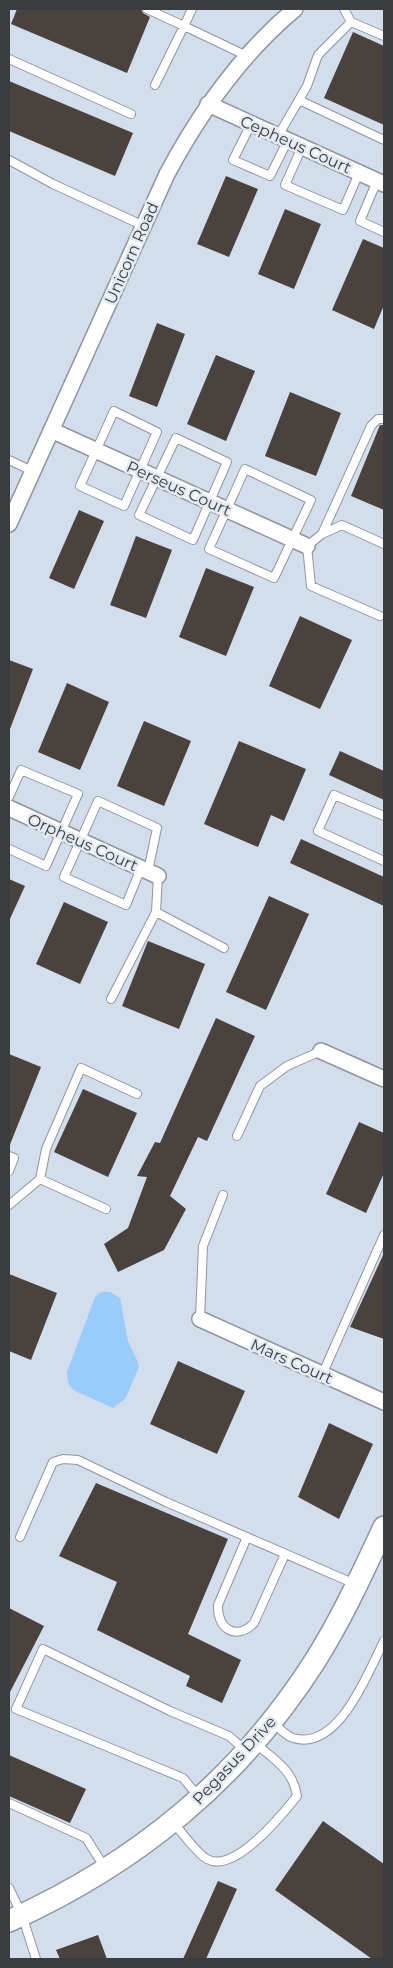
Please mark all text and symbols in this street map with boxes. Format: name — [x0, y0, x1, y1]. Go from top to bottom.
street label: Cepheus Court — [237, 111, 355, 178]
street label: Unicorn Road — [100, 199, 162, 307]
street label: Perseus Court — [124, 457, 234, 520]
street label: Orpheus Court — [25, 810, 141, 875]
street label: Mars Court — [248, 1335, 336, 1388]
street label: Pegasus Drive — [189, 1712, 280, 1808]

